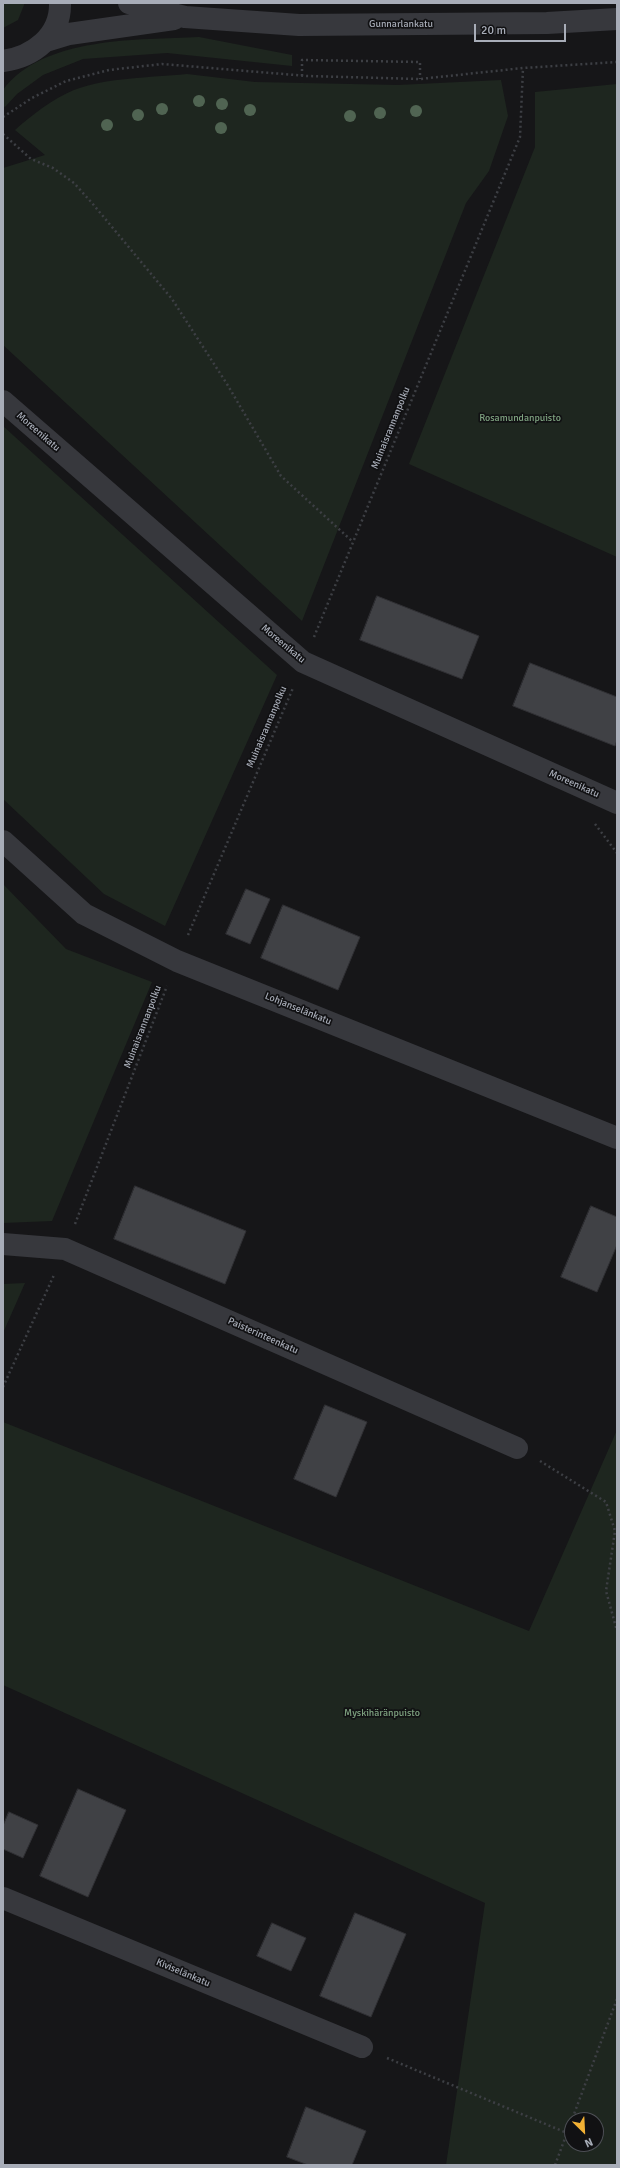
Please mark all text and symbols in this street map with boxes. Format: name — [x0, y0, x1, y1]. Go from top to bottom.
scale bar — [476, 16, 568, 42]
street label: Gunnarlankatu — [369, 18, 433, 30]
text: 20 m — [481, 23, 506, 38]
street label: Muinaisrannanpolku — [369, 385, 413, 471]
street label: Moreenikatu — [14, 410, 62, 454]
park label: Rosamundanpuisto — [479, 412, 561, 424]
street label: Moreenikatu — [259, 622, 307, 666]
street label: Muinaisrannanpolku — [244, 684, 290, 770]
street label: Moreenikatu — [547, 768, 601, 800]
street label: Muinaisrannanpolku — [122, 984, 164, 1070]
street label: Lohjanselänkatu — [263, 990, 333, 1028]
street label: Paisterinteenkatu — [226, 1315, 300, 1357]
park label: Myskihäränpuisto — [344, 1707, 420, 1719]
street label: Kiviselänkatu — [154, 1956, 212, 1990]
north arrow — [564, 2112, 604, 2152]
text: N — [583, 2135, 595, 2150]

